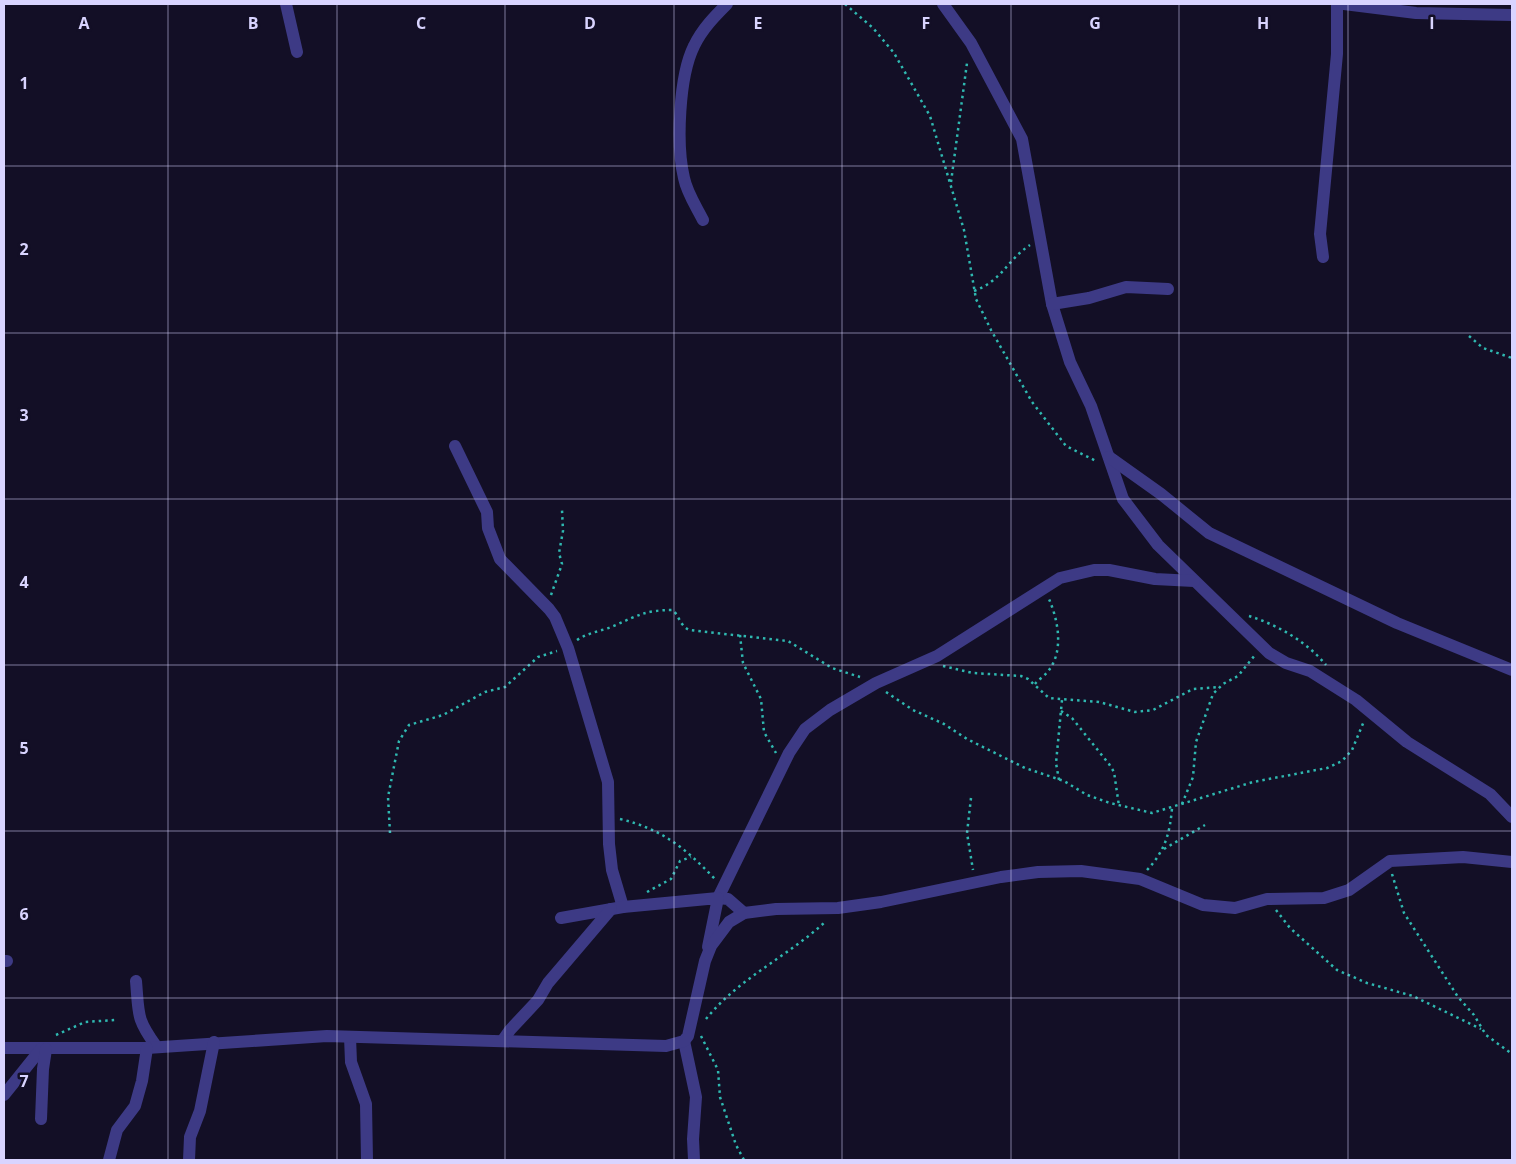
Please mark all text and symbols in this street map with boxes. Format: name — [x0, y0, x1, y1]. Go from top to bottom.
text: A — [78, 12, 90, 34]
text: B — [248, 12, 258, 34]
text: C — [416, 12, 426, 34]
text: D — [584, 12, 596, 34]
text: E — [754, 12, 763, 34]
text: F — [922, 12, 930, 34]
text: G — [1089, 12, 1101, 34]
text: H — [1257, 12, 1269, 34]
text: I — [1429, 12, 1435, 34]
text: 1 — [19, 72, 29, 94]
text: 2 — [19, 238, 29, 260]
text: 3 — [19, 404, 29, 426]
text: 4 — [19, 571, 29, 593]
text: 5 — [19, 737, 29, 759]
text: 6 — [19, 903, 29, 925]
text: 7 — [19, 1070, 29, 1092]

